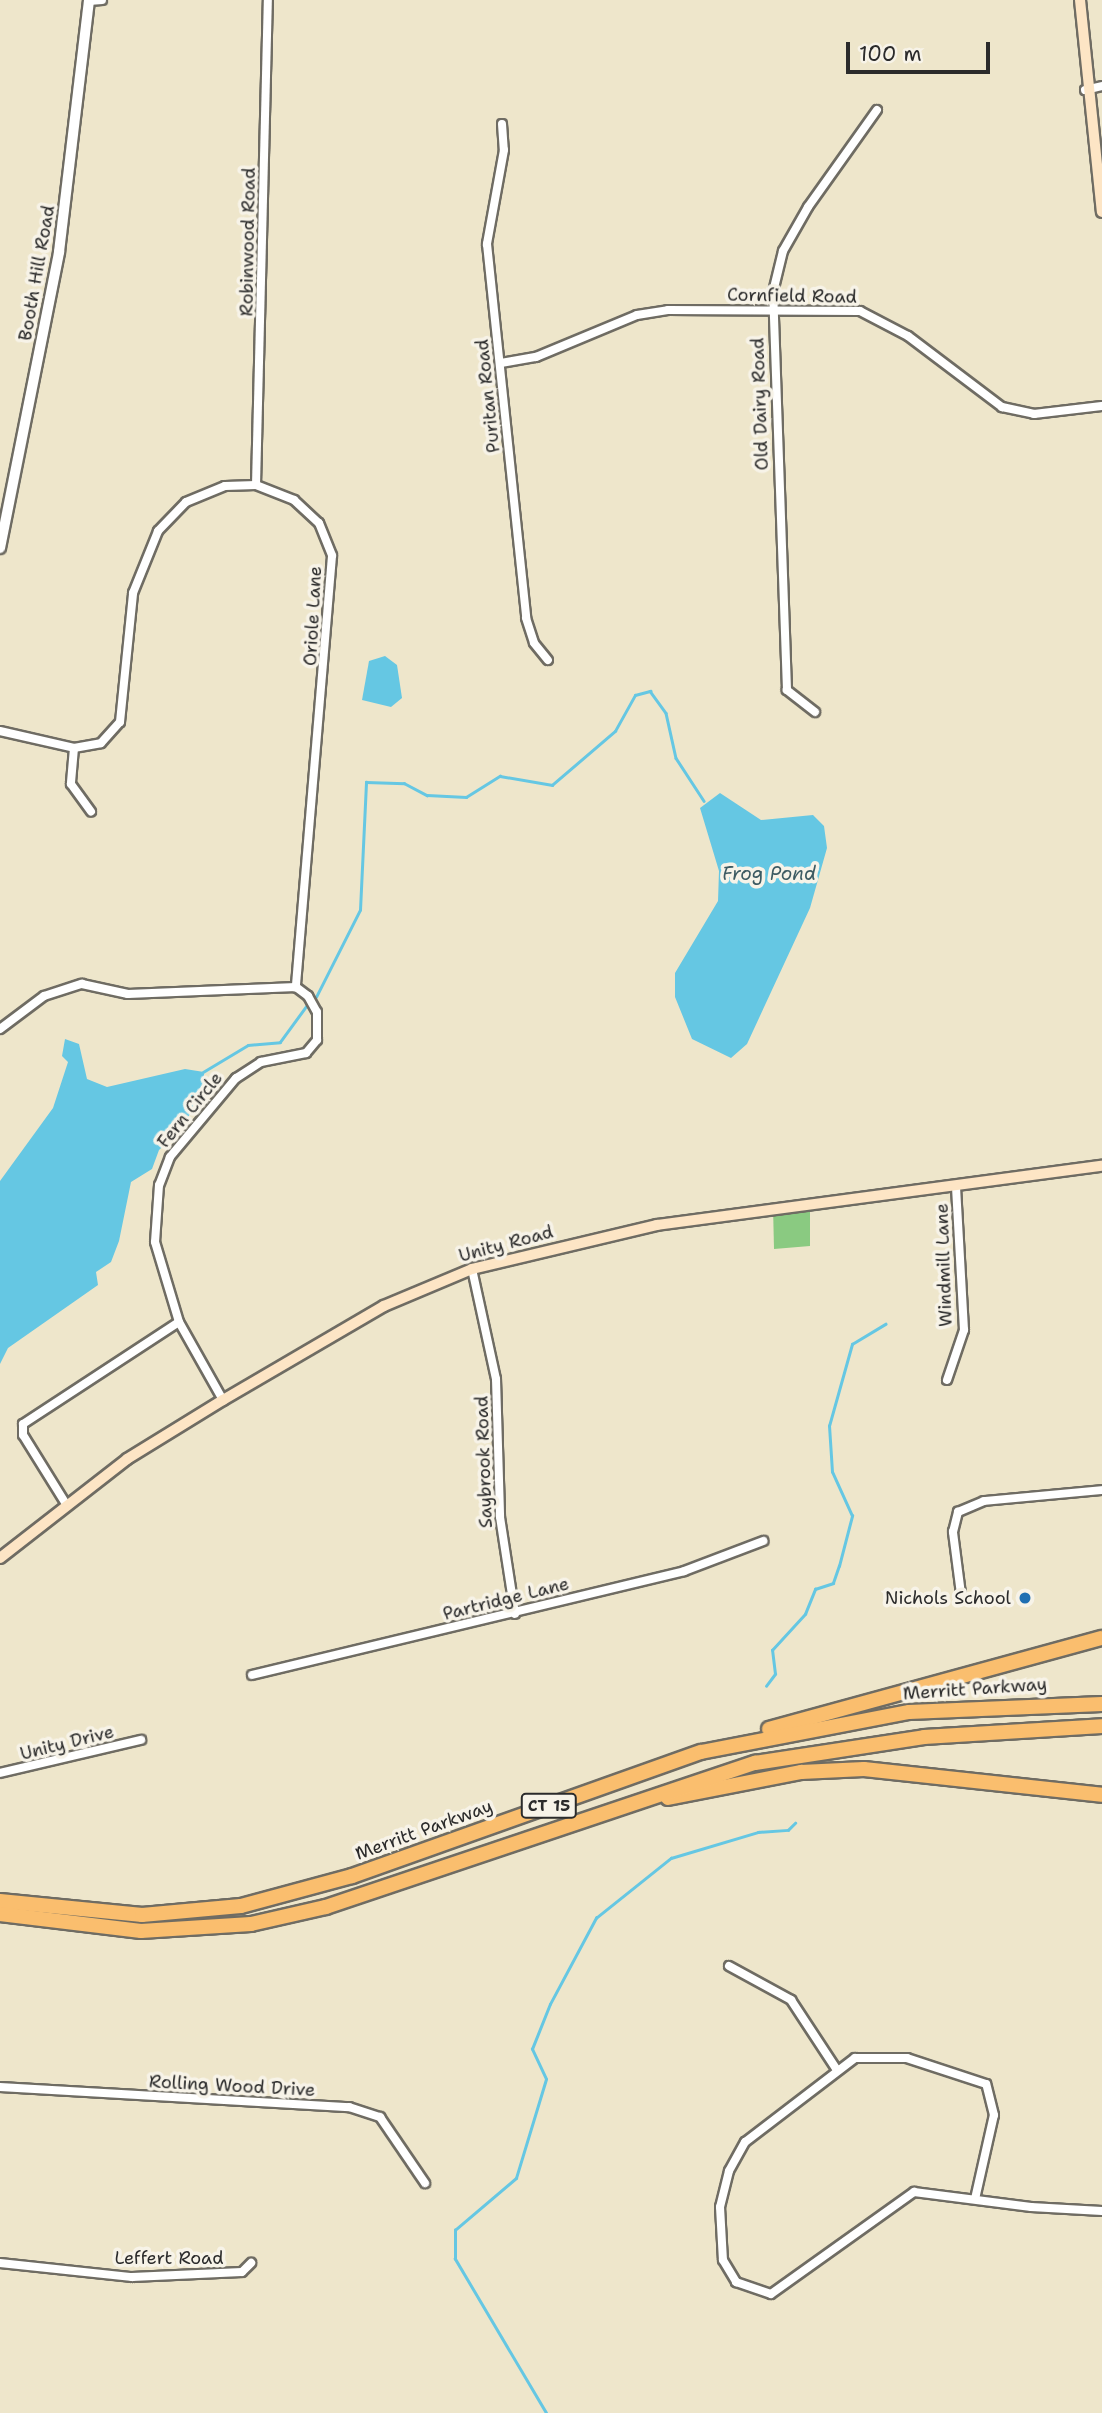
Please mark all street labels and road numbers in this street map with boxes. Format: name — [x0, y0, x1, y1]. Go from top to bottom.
street label: Robinwood Road — [236, 167, 260, 317]
street label: Booth Hill Road — [14, 204, 60, 342]
street label: Cornfield Road — [727, 284, 857, 308]
street label: Old Dairy Road — [747, 337, 773, 471]
street label: Puritan Road — [471, 338, 505, 454]
street label: Oriole Lane — [300, 565, 326, 667]
street label: Fern Circle — [153, 1068, 227, 1152]
street label: Windmill Lane — [931, 1203, 957, 1327]
street label: Unity Road — [456, 1221, 556, 1267]
street label: Saybrook Road — [471, 1395, 497, 1529]
street label: Partridge Lane — [441, 1573, 571, 1625]
street label: Merritt Parkway — [902, 1673, 1048, 1705]
street label: Unity Drive — [18, 1721, 116, 1765]
road number: CT 15 — [519, 1794, 579, 1818]
street label: Merritt Parkway — [352, 1795, 496, 1865]
street label: Rolling Wood Drive — [148, 2071, 316, 2101]
street label: Leffert Road — [114, 2247, 224, 2269]

